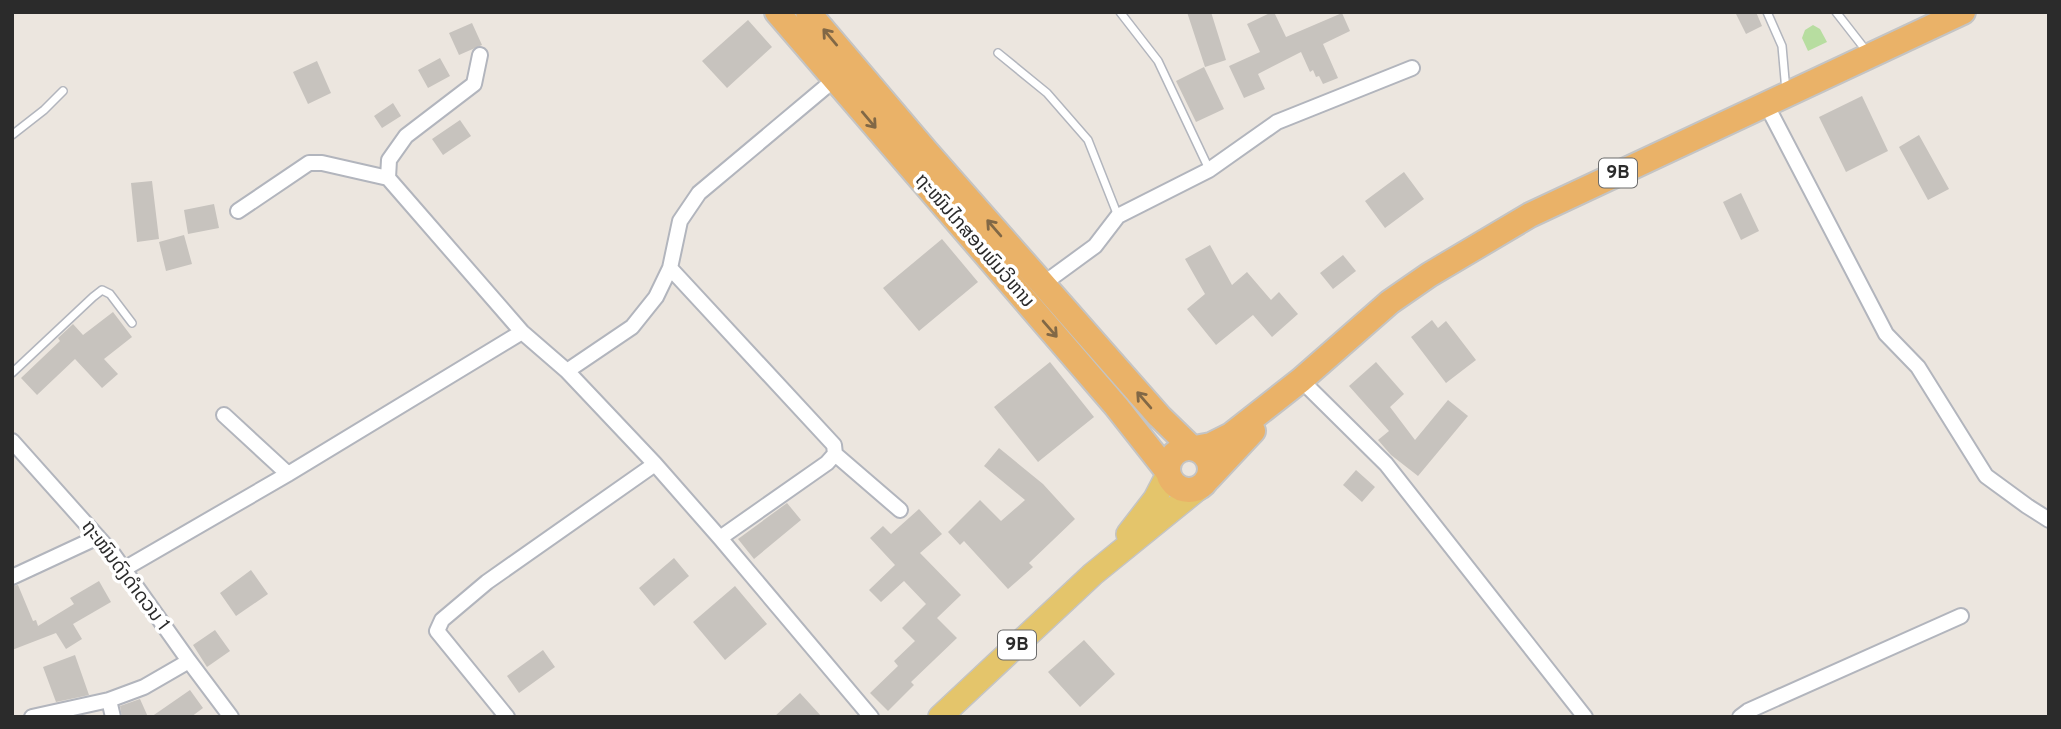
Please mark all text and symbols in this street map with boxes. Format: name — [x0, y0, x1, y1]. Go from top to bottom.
one-way arrow — [822, 29, 838, 47]
one-way arrow — [861, 110, 877, 128]
road number: 9B — [1599, 158, 1637, 188]
street label: ຖະໜົນໄກສອນພົມວິຫານ — [909, 168, 1040, 313]
one-way arrow — [986, 220, 1002, 238]
one-way arrow — [1042, 320, 1058, 338]
one-way arrow — [1136, 391, 1152, 409]
street label: ຖະໜົນດົງດຳດວນ 1 — [76, 516, 174, 636]
road number: 9B — [998, 630, 1036, 660]

